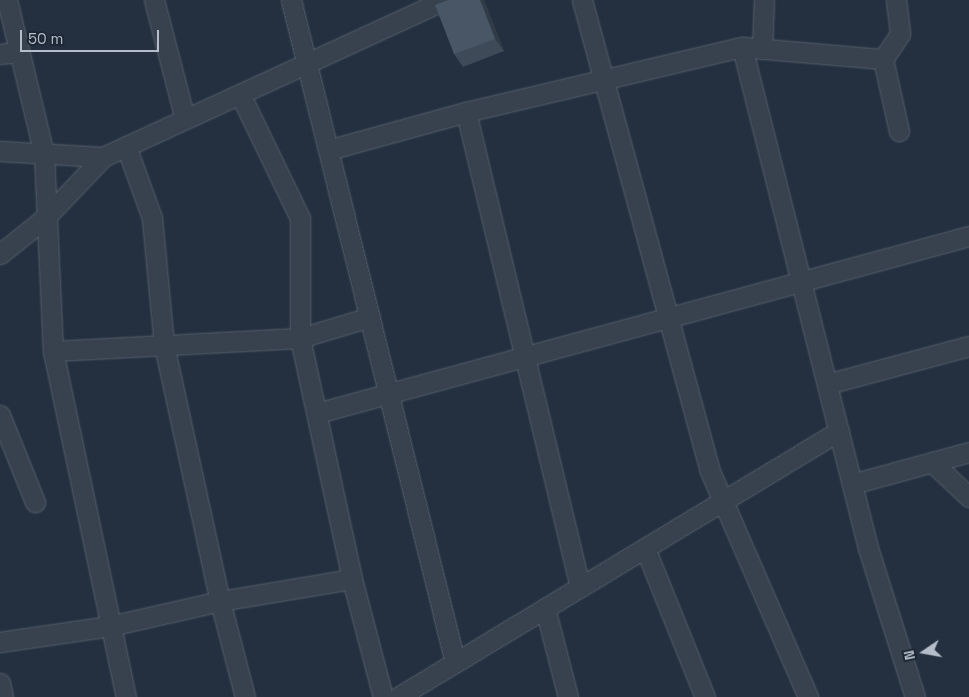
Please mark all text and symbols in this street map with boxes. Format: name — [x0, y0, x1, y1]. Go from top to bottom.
scale bar — [22, 20, 161, 52]
text: 50 m — [28, 29, 63, 48]
north arrow — [899, 627, 949, 677]
text: N — [900, 649, 919, 662]

